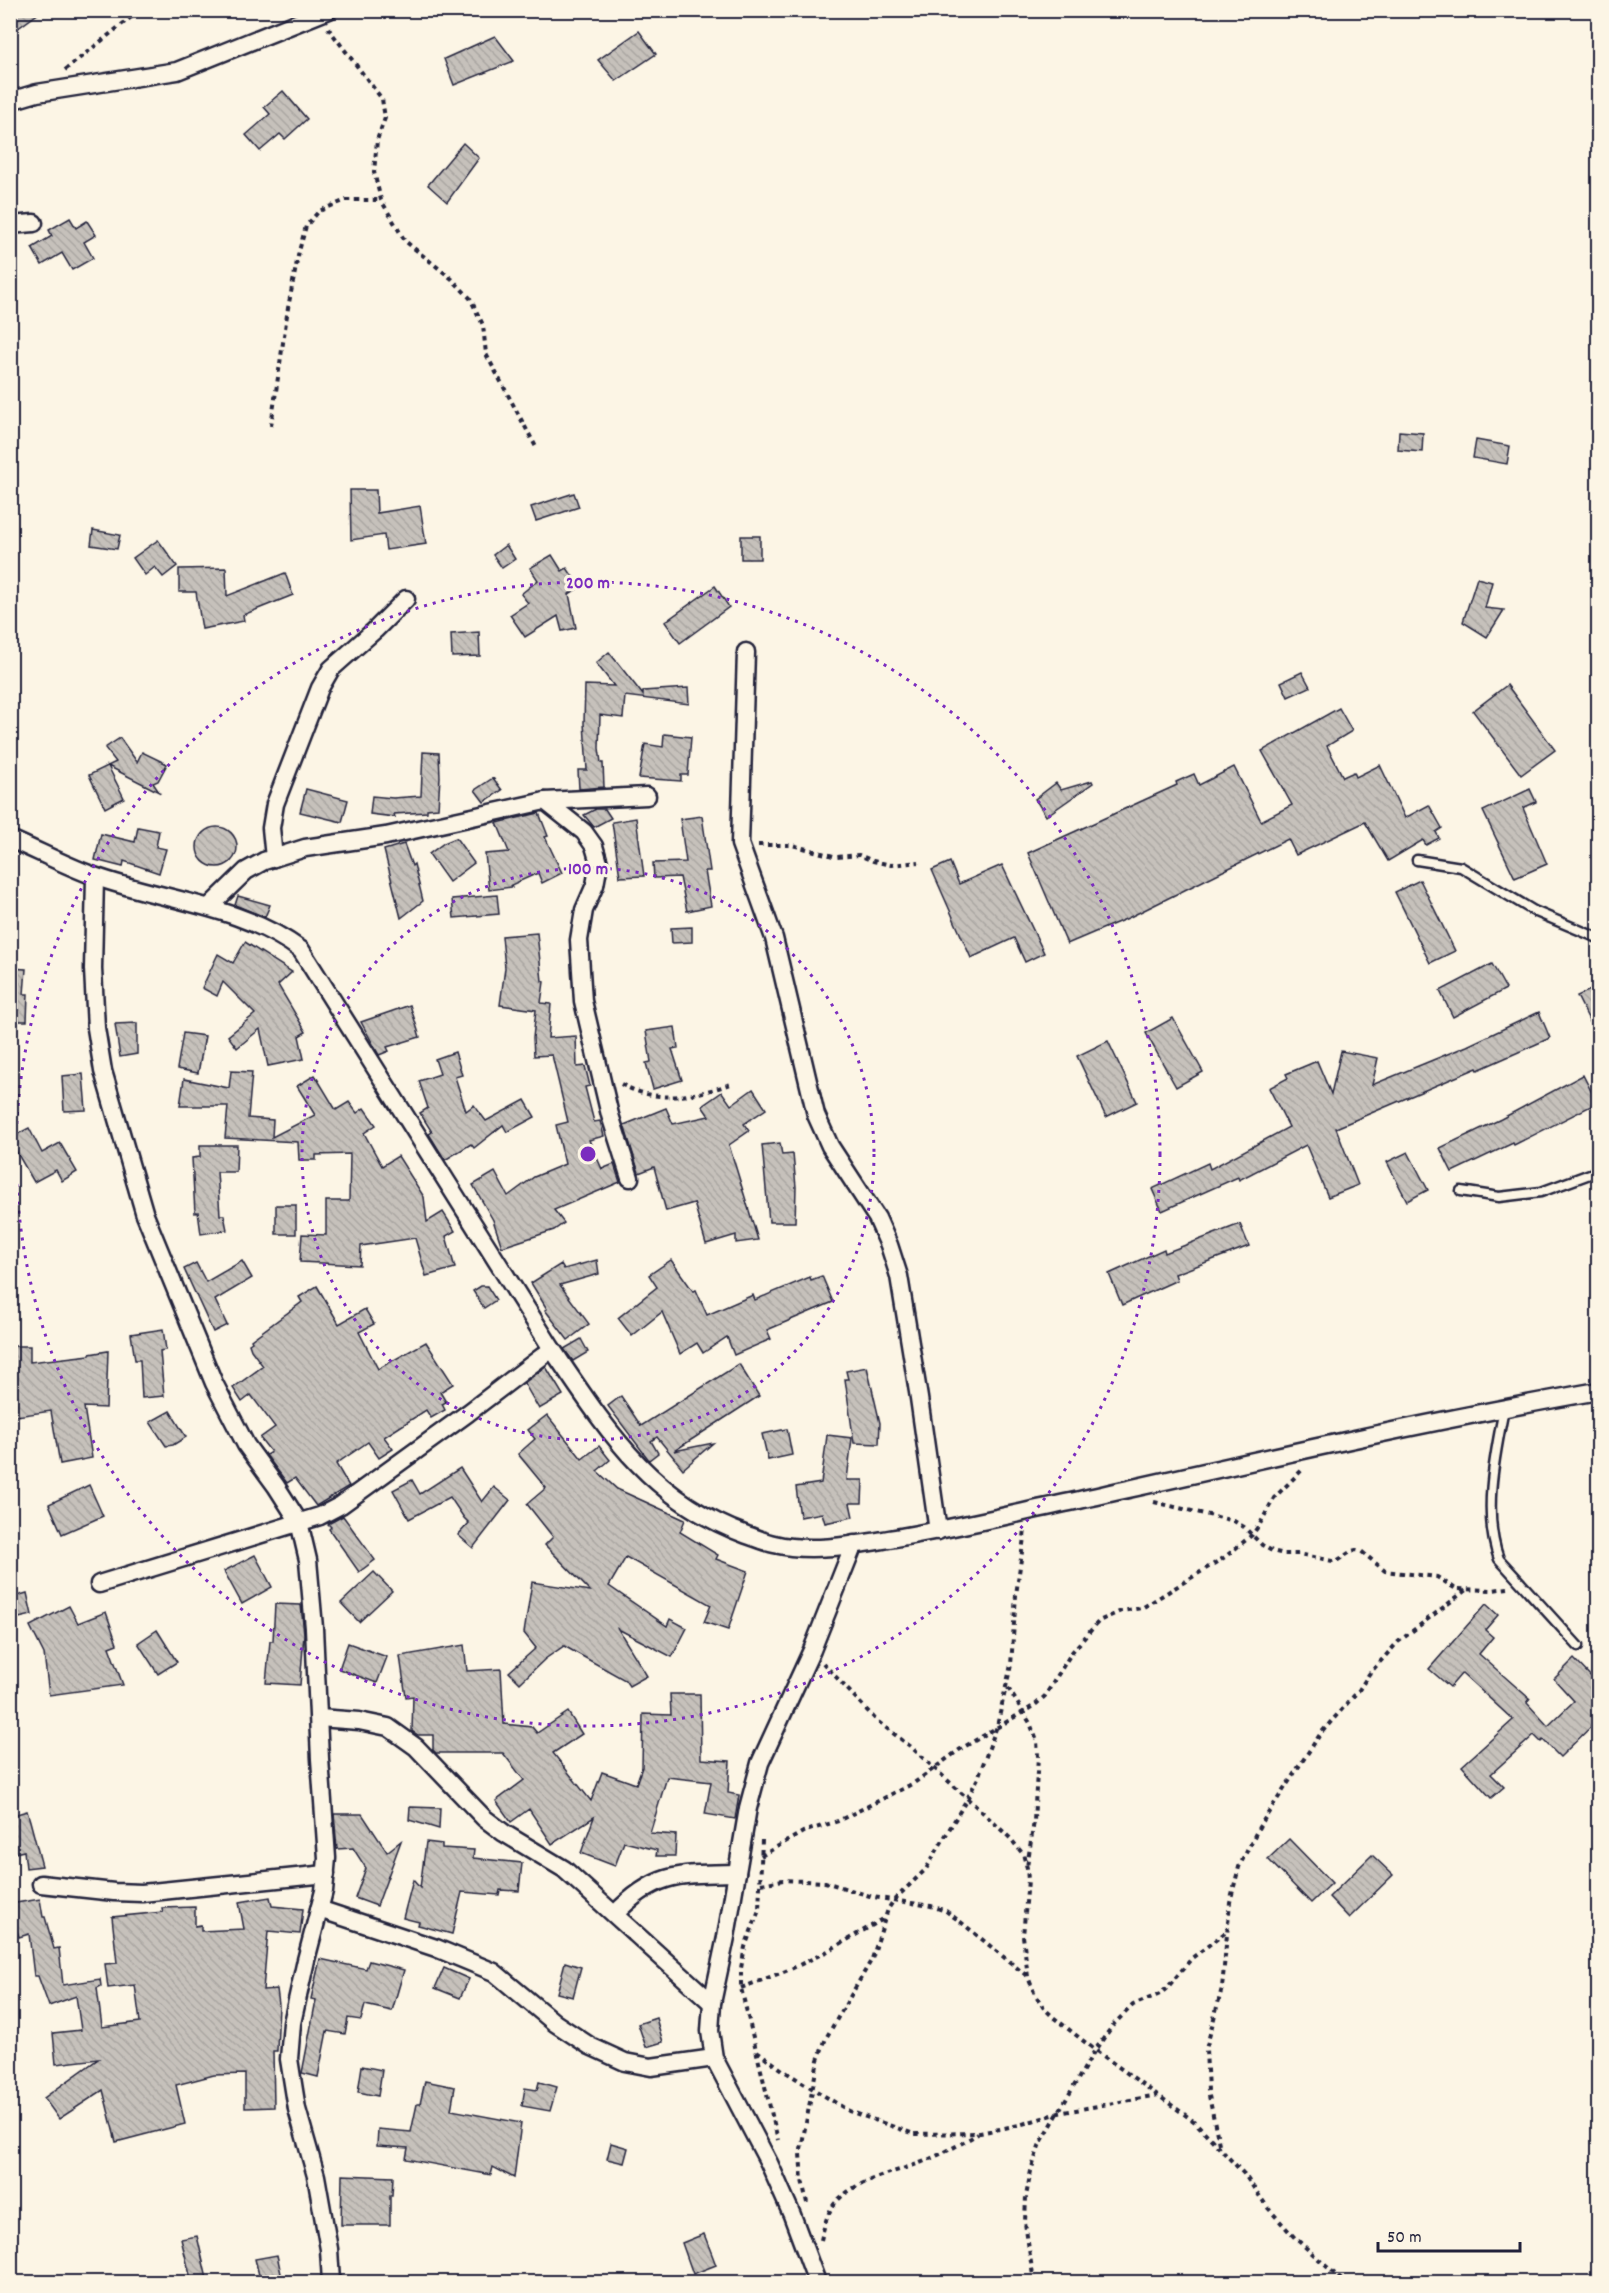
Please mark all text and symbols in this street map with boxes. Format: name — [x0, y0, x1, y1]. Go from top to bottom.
text: 200 m — [566, 572, 610, 597]
text: 100 m — [568, 858, 608, 883]
centre of rings — [578, 1144, 598, 1164]
scale bar — [1378, 2215, 1520, 2253]
text: 50 m — [1387, 2226, 1422, 2251]

